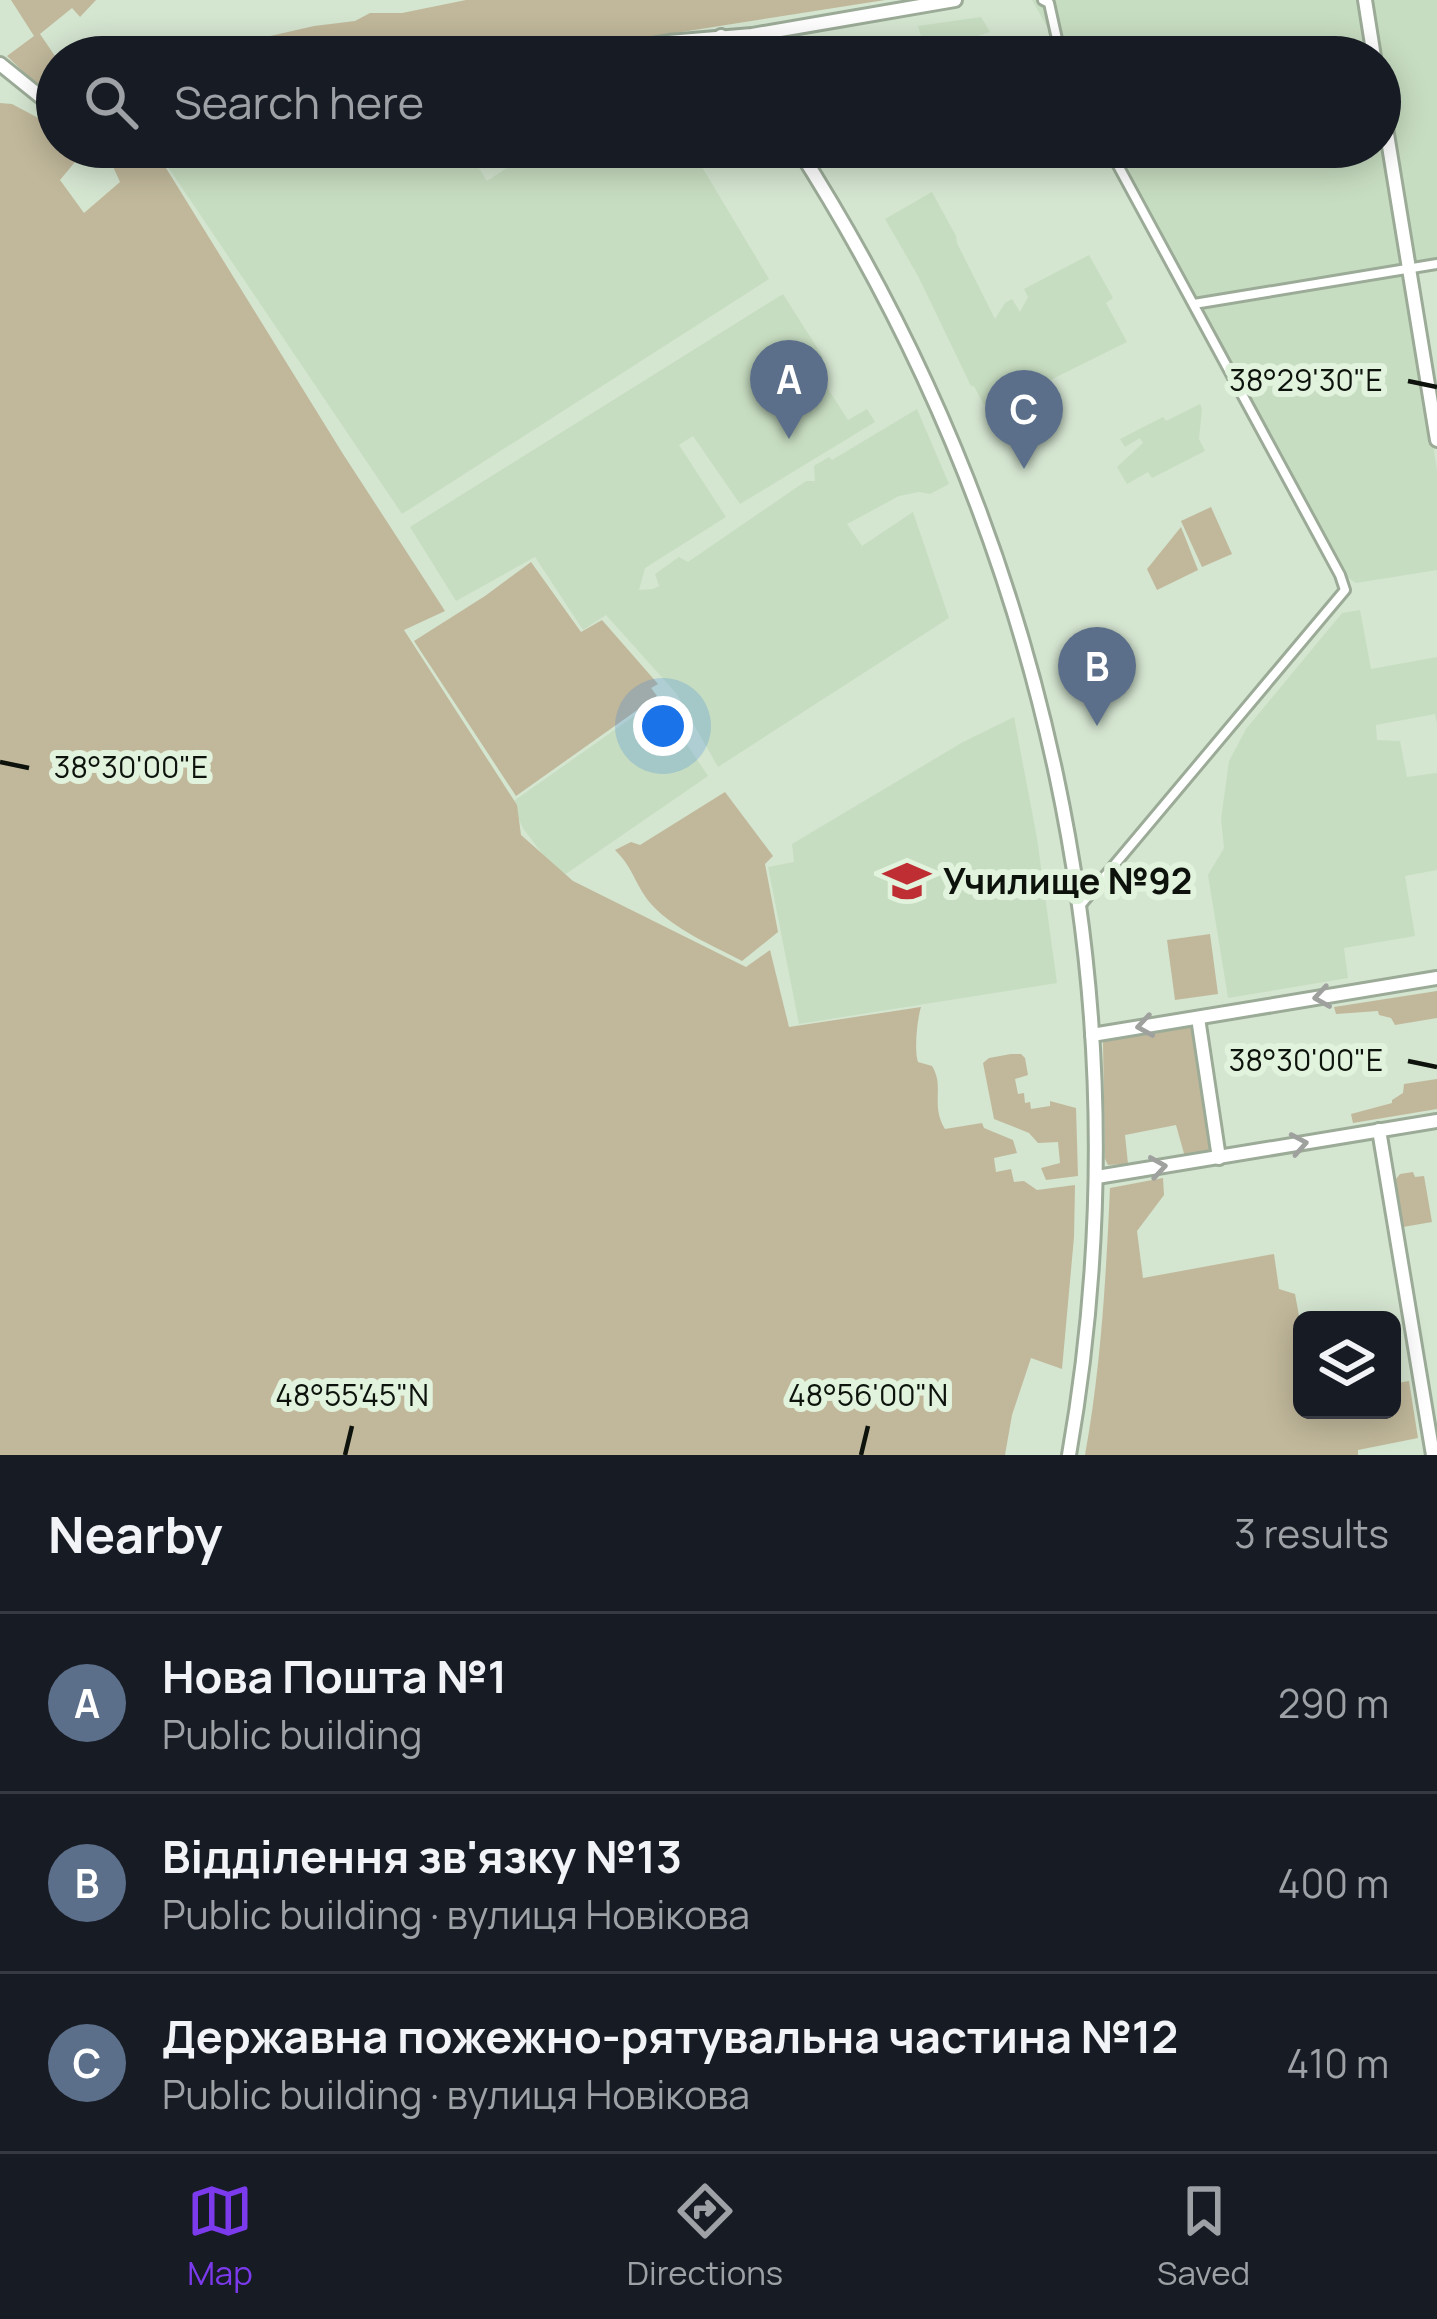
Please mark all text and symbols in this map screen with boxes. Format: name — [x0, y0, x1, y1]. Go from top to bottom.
search box — [36, 36, 1401, 168]
icon: search — [78, 69, 144, 135]
text: Search here — [174, 71, 424, 133]
pin: A — [750, 340, 828, 439]
text: 38°29'30"E — [1229, 359, 1383, 400]
pin: C — [985, 370, 1063, 469]
pin: B — [1058, 627, 1136, 726]
your location — [633, 696, 693, 756]
text: 38°30'00"E — [54, 746, 208, 787]
school or university icon: Училище №92 — [882, 856, 932, 906]
place label: Училище №92 — [943, 856, 1192, 905]
one-way arrow — [1312, 984, 1332, 1009]
one-way arrow — [1135, 1013, 1155, 1038]
text: 38°30'00"E — [1229, 1039, 1383, 1080]
one-way arrow — [1288, 1133, 1308, 1158]
one-way arrow — [1148, 1155, 1168, 1181]
map controls — [1293, 1311, 1401, 1419]
button: layers — [1293, 1311, 1401, 1419]
text: 48°55'45"N — [275, 1374, 429, 1415]
text: 48°56'00"N — [788, 1374, 948, 1415]
text: Nearby — [48, 1499, 223, 1568]
text: 3 results — [1234, 1506, 1389, 1560]
text: Нова Пошта №1 — [162, 1645, 507, 1707]
text: A — [74, 1676, 100, 1730]
text: 290 m — [1278, 1676, 1389, 1730]
text: Public building — [162, 1707, 422, 1761]
text: Відділення зв'язку №13 — [162, 1825, 682, 1887]
text: B — [75, 1856, 99, 1910]
text: 400 m — [1278, 1856, 1389, 1910]
text: Public building · вулиця Новікова — [162, 1887, 750, 1941]
text: Державна пожежно-рятувальна частина №12 — [162, 2005, 1178, 2067]
text: C — [73, 2036, 101, 2090]
text: 410 m — [1286, 2036, 1389, 2090]
text: Public building · вулиця Новікова — [162, 2067, 750, 2121]
tab: Map — [187, 2178, 253, 2295]
tab: Directions — [627, 2178, 783, 2295]
tab: Saved — [1157, 2178, 1250, 2295]

